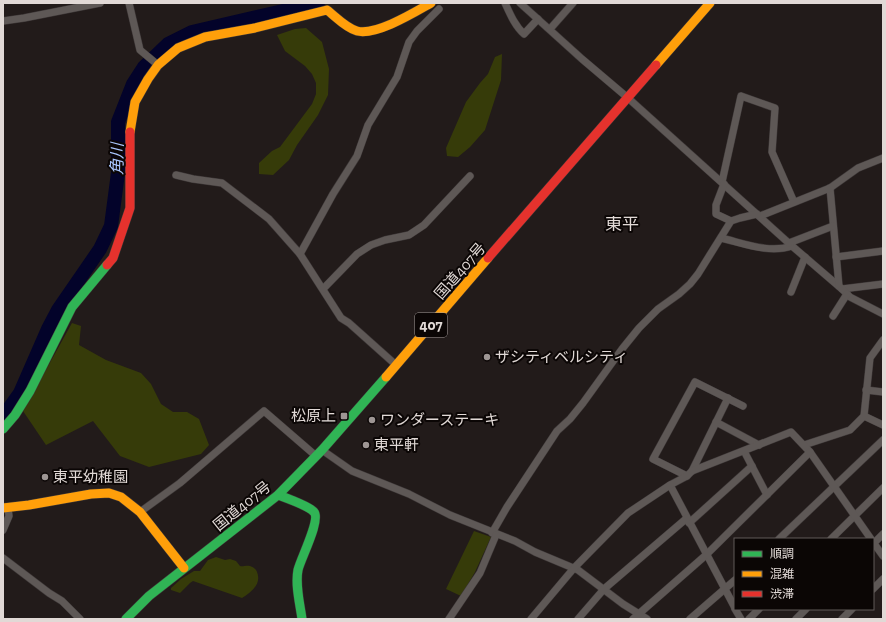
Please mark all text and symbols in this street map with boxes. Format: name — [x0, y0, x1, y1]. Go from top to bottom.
water label: 角川 — [107, 141, 127, 175]
district label: 東平 — [605, 214, 639, 234]
street label: 国道407号 — [431, 239, 489, 303]
road number: 407 — [415, 313, 447, 337]
place label: ザシティベルシティ — [495, 348, 628, 366]
marker: ザシティベルシティ — [482, 352, 492, 362]
place label: 松原上 — [291, 407, 336, 425]
marker: 松原上 — [339, 411, 349, 421]
place label: ワンダーステーキ — [380, 411, 499, 429]
marker: ワンダーステーキ — [367, 415, 377, 425]
place label: 東平軒 — [374, 436, 419, 454]
marker: 東平軒 — [361, 440, 371, 450]
place label: 東平幼稚園 — [53, 468, 128, 486]
marker: 東平幼稚園 — [40, 472, 50, 482]
street label: 国道407号 — [210, 477, 274, 535]
legend — [734, 538, 874, 610]
text: 順調 — [770, 547, 794, 561]
text: 混雑 — [770, 567, 794, 581]
text: 渋滞 — [770, 587, 794, 601]

